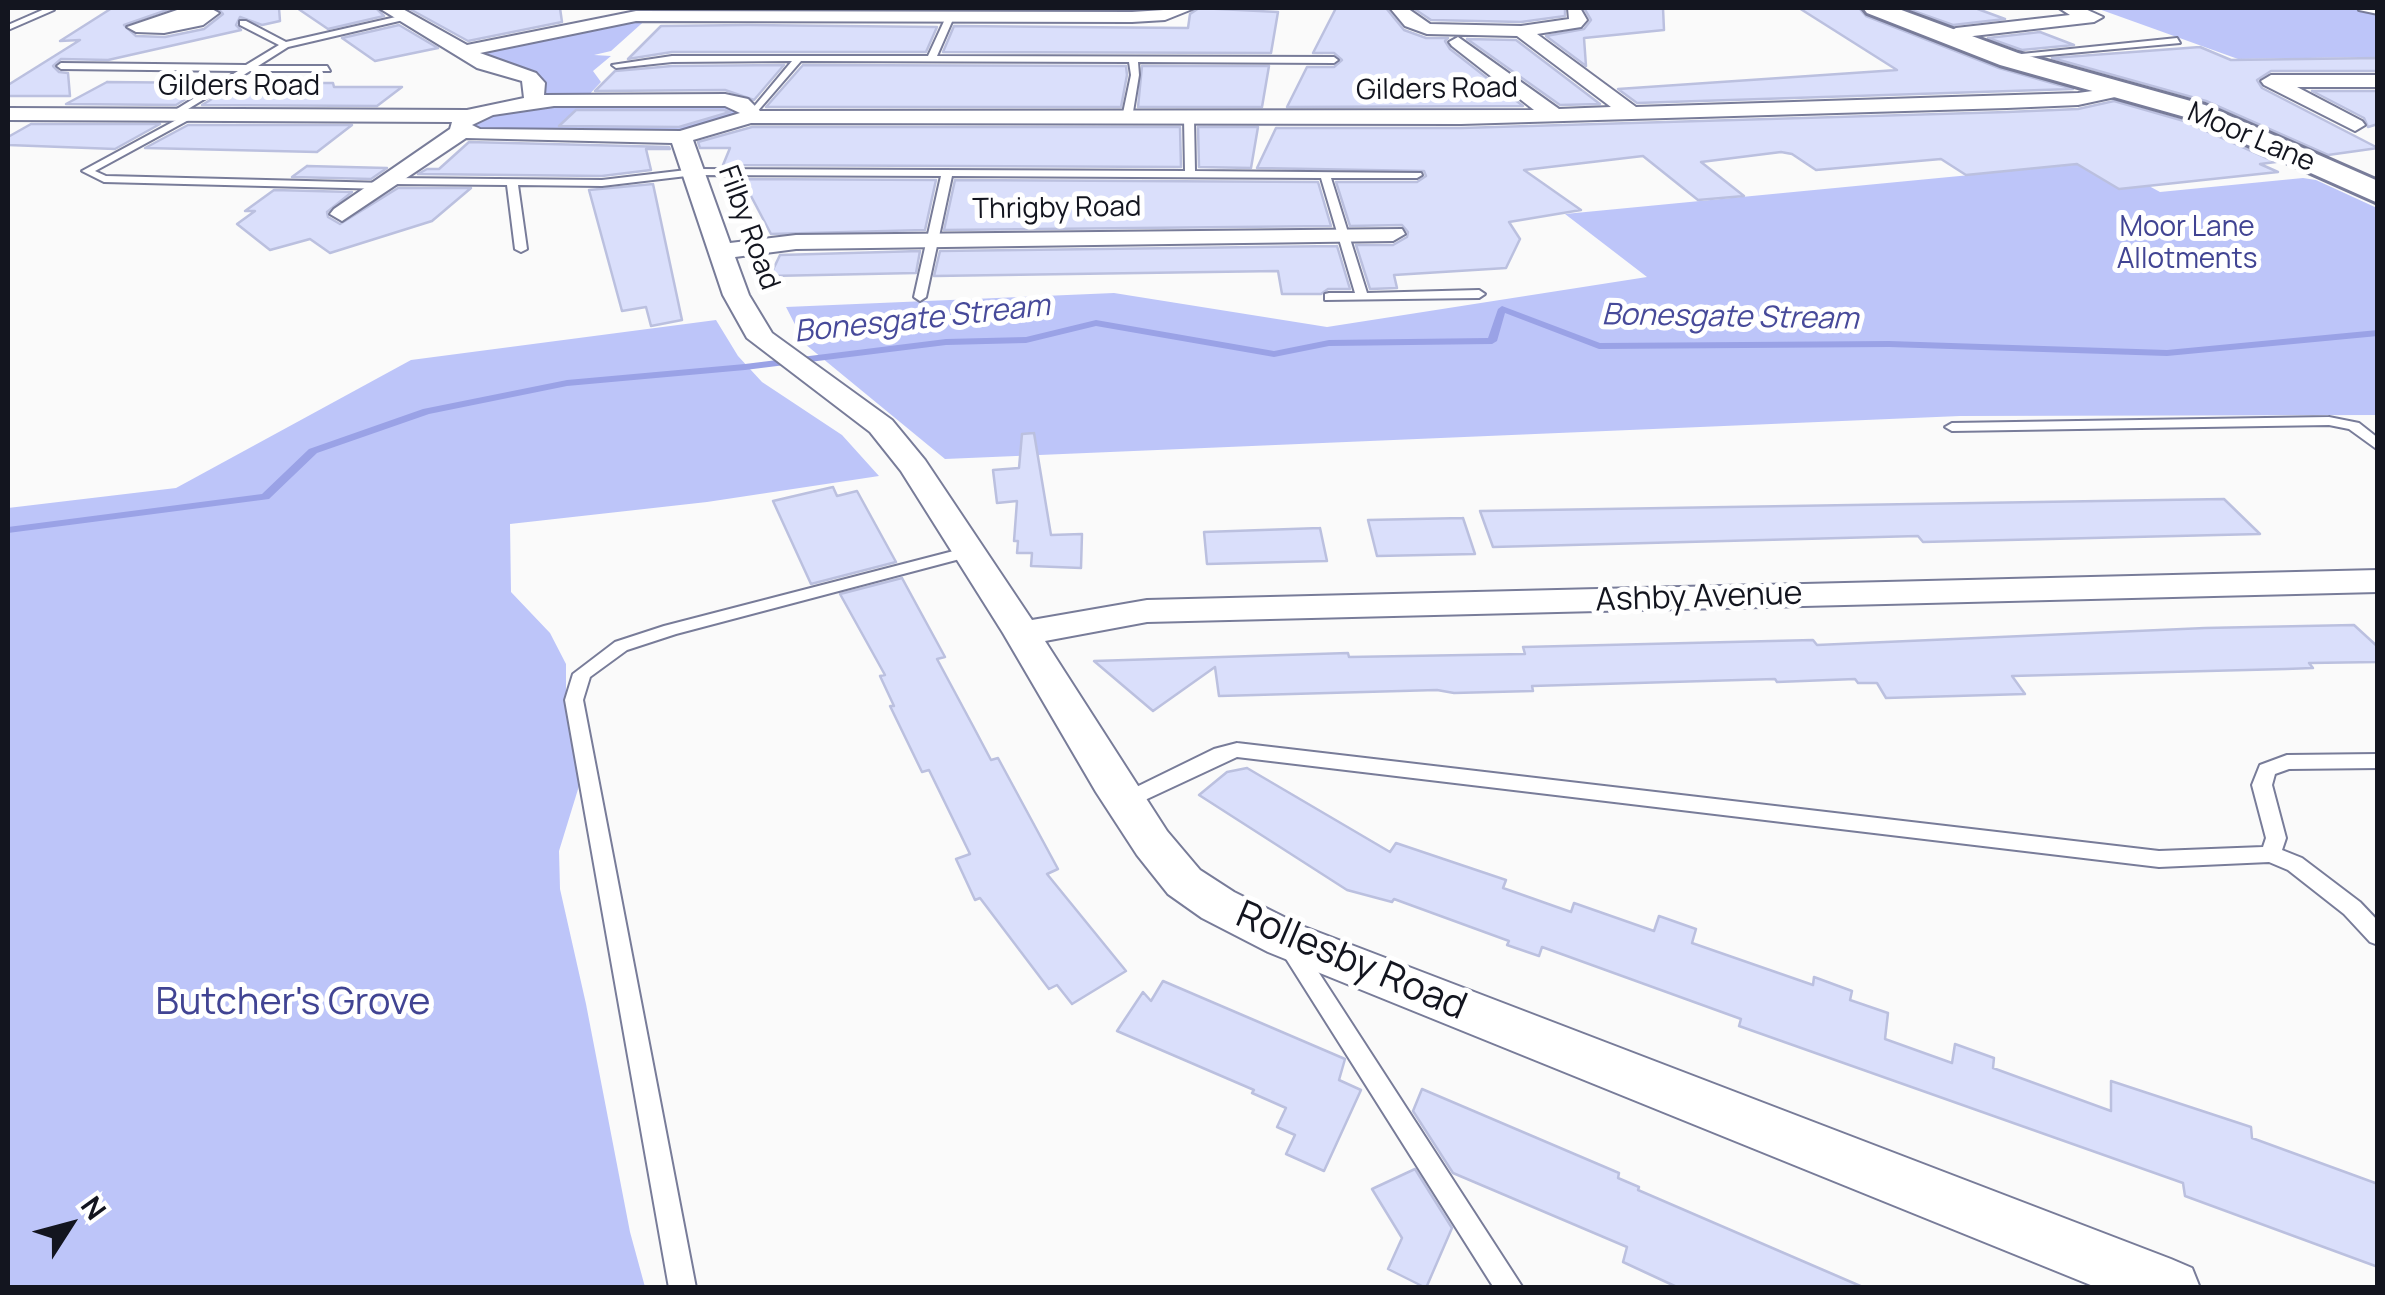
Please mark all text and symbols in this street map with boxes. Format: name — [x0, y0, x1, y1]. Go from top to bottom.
street label: Gilders Road — [158, 70, 320, 104]
street label: Gilders Road — [1356, 72, 1518, 108]
street label: Moor Lane — [2182, 96, 2320, 180]
street label: Filby Road — [710, 161, 786, 295]
street label: Thrigby Road — [972, 191, 1142, 227]
park label: Moor Lane Allotments — [2117, 211, 2257, 277]
water label: Bonesgate Stream — [792, 289, 1052, 351]
water label: Bonesgate Stream — [1601, 298, 1859, 338]
street label: Ashby Avenue — [1595, 575, 1803, 621]
street label: Rollesby Road — [1229, 893, 1473, 1031]
park label: Butcher's Grove — [155, 980, 431, 1026]
north arrow — [20, 1175, 120, 1275]
text: N — [73, 1188, 116, 1227]

